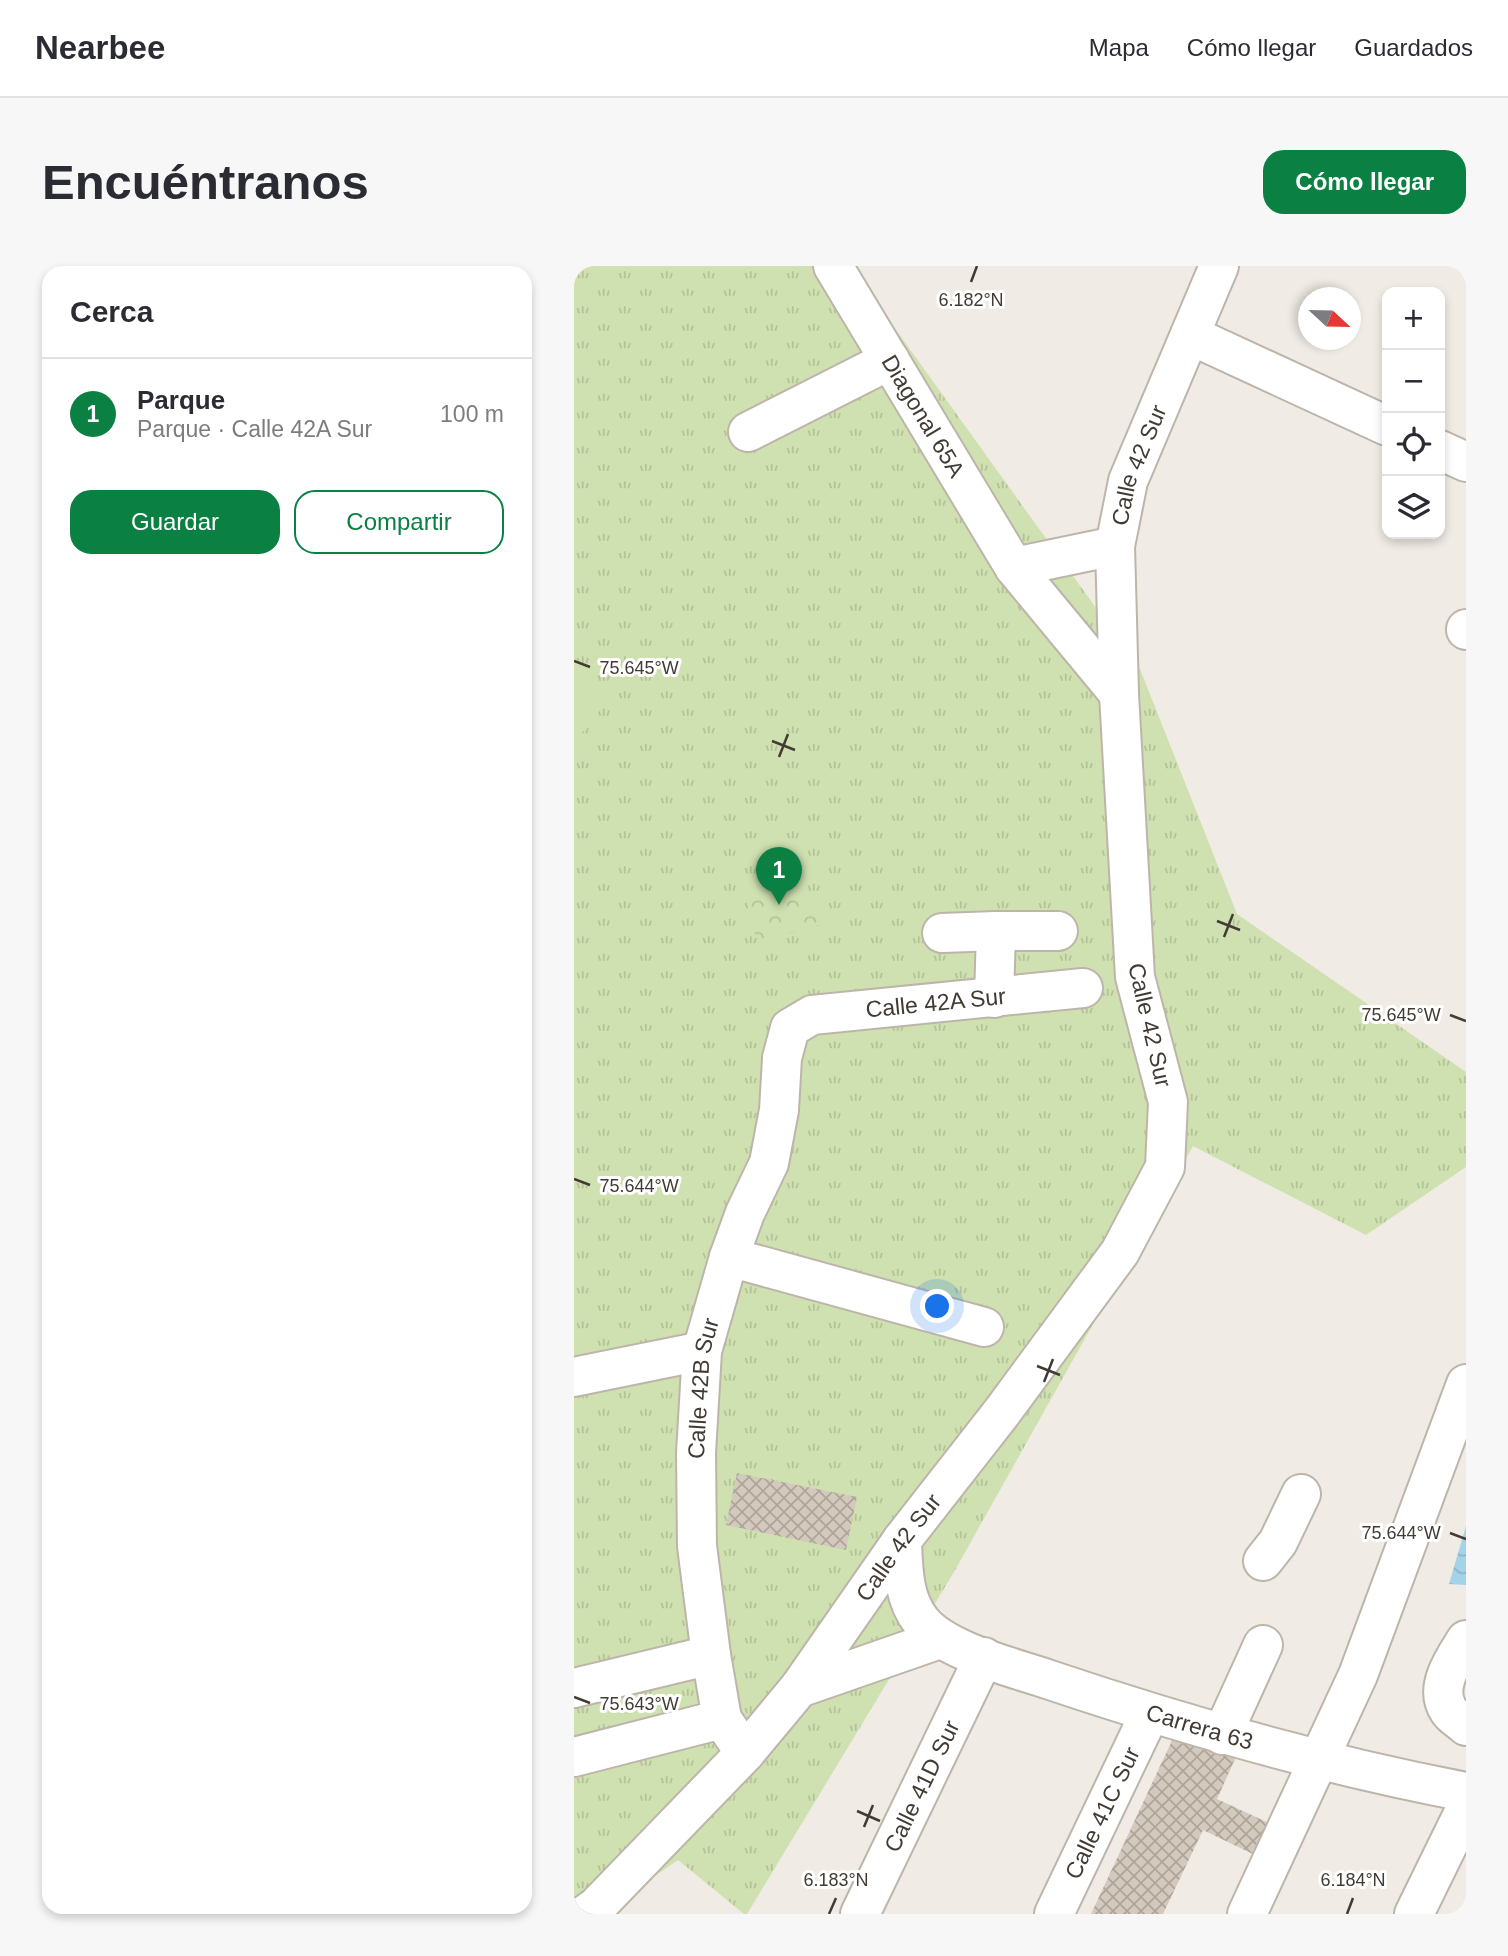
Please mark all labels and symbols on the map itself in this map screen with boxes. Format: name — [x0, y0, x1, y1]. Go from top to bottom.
north arrow — [1298, 287, 1361, 350]
text: 6.182°N — [938, 290, 1004, 310]
street label: Diagonal 65A — [876, 350, 970, 482]
street label: Calle 42 Sur — [1106, 401, 1172, 528]
text: 75.645°W — [599, 658, 679, 678]
pin: 1 — [756, 847, 802, 905]
street label: Calle 42 Sur — [1123, 960, 1177, 1090]
street label: Calle 42A Sur — [864, 983, 1007, 1023]
text: 75.645°W — [1361, 1005, 1441, 1025]
text: 75.644°W — [599, 1176, 679, 1196]
your location — [920, 1289, 954, 1323]
street label: Calle 42B Sur — [683, 1314, 724, 1460]
street label: Calle 42 Sur — [850, 1488, 946, 1606]
text: 75.644°W — [1361, 1523, 1441, 1543]
text: 75.643°W — [599, 1694, 679, 1714]
street label: Carrera 63 — [1143, 1699, 1256, 1755]
street label: Calle 41D Sur — [879, 1716, 965, 1856]
street label: Calle 41C Sur — [1060, 1742, 1145, 1883]
text: 6.183°N — [803, 1870, 869, 1890]
text: 6.184°N — [1320, 1870, 1386, 1890]

